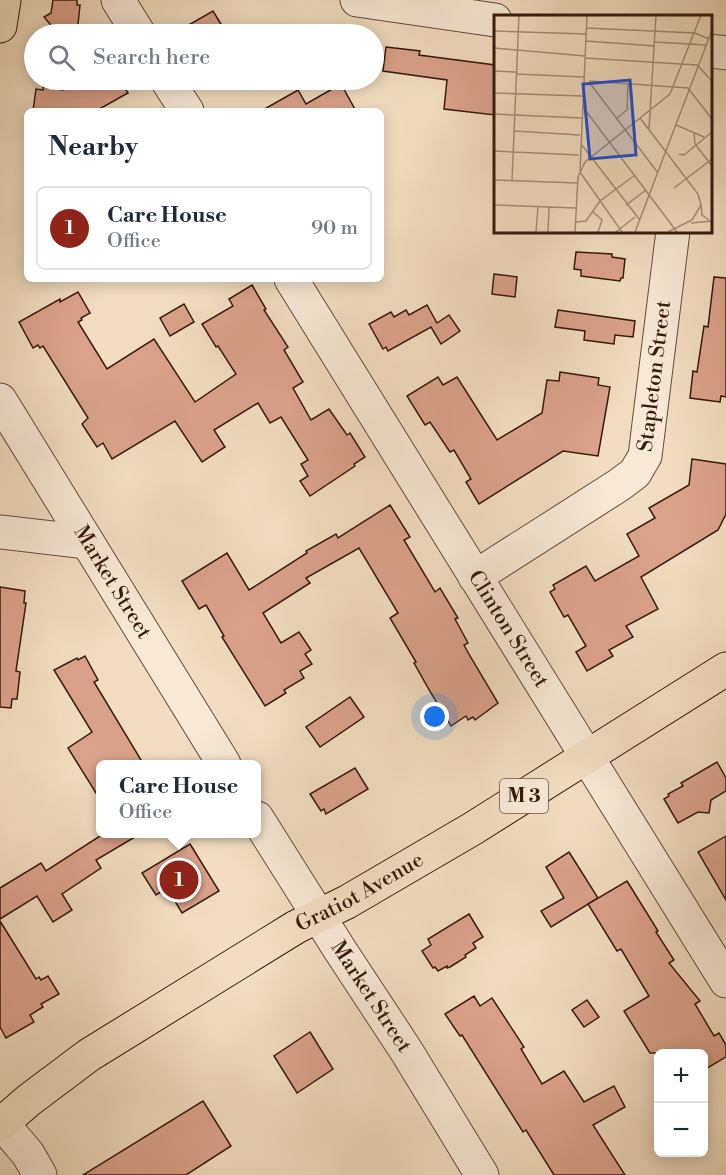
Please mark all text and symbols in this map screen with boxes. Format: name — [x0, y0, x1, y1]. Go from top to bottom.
inset map — [494, 15, 711, 232]
search box — [24, 24, 384, 90]
icon: search — [45, 41, 78, 74]
text: Search here — [93, 44, 210, 71]
text: Nearby — [48, 131, 138, 163]
text: Care House — [107, 202, 227, 229]
text: 1 — [65, 216, 74, 241]
text: 90 m — [311, 216, 358, 241]
text: Office — [107, 229, 161, 254]
street label: Stapleton Street — [633, 298, 677, 453]
street label: Market Street — [67, 521, 157, 644]
street label: Clinton Street — [462, 566, 554, 693]
your location — [420, 702, 449, 731]
popup — [96, 760, 261, 838]
text: Care House — [119, 773, 238, 800]
road number: M 3 — [500, 779, 548, 813]
text: Office — [119, 800, 172, 825]
street label: Gratiot Avenue — [291, 847, 428, 938]
pin: 1 — [160, 858, 198, 902]
street label: Market Street — [325, 936, 417, 1058]
map controls — [654, 1049, 708, 1157]
button: + — [654, 1049, 708, 1103]
button: − — [654, 1103, 708, 1157]

